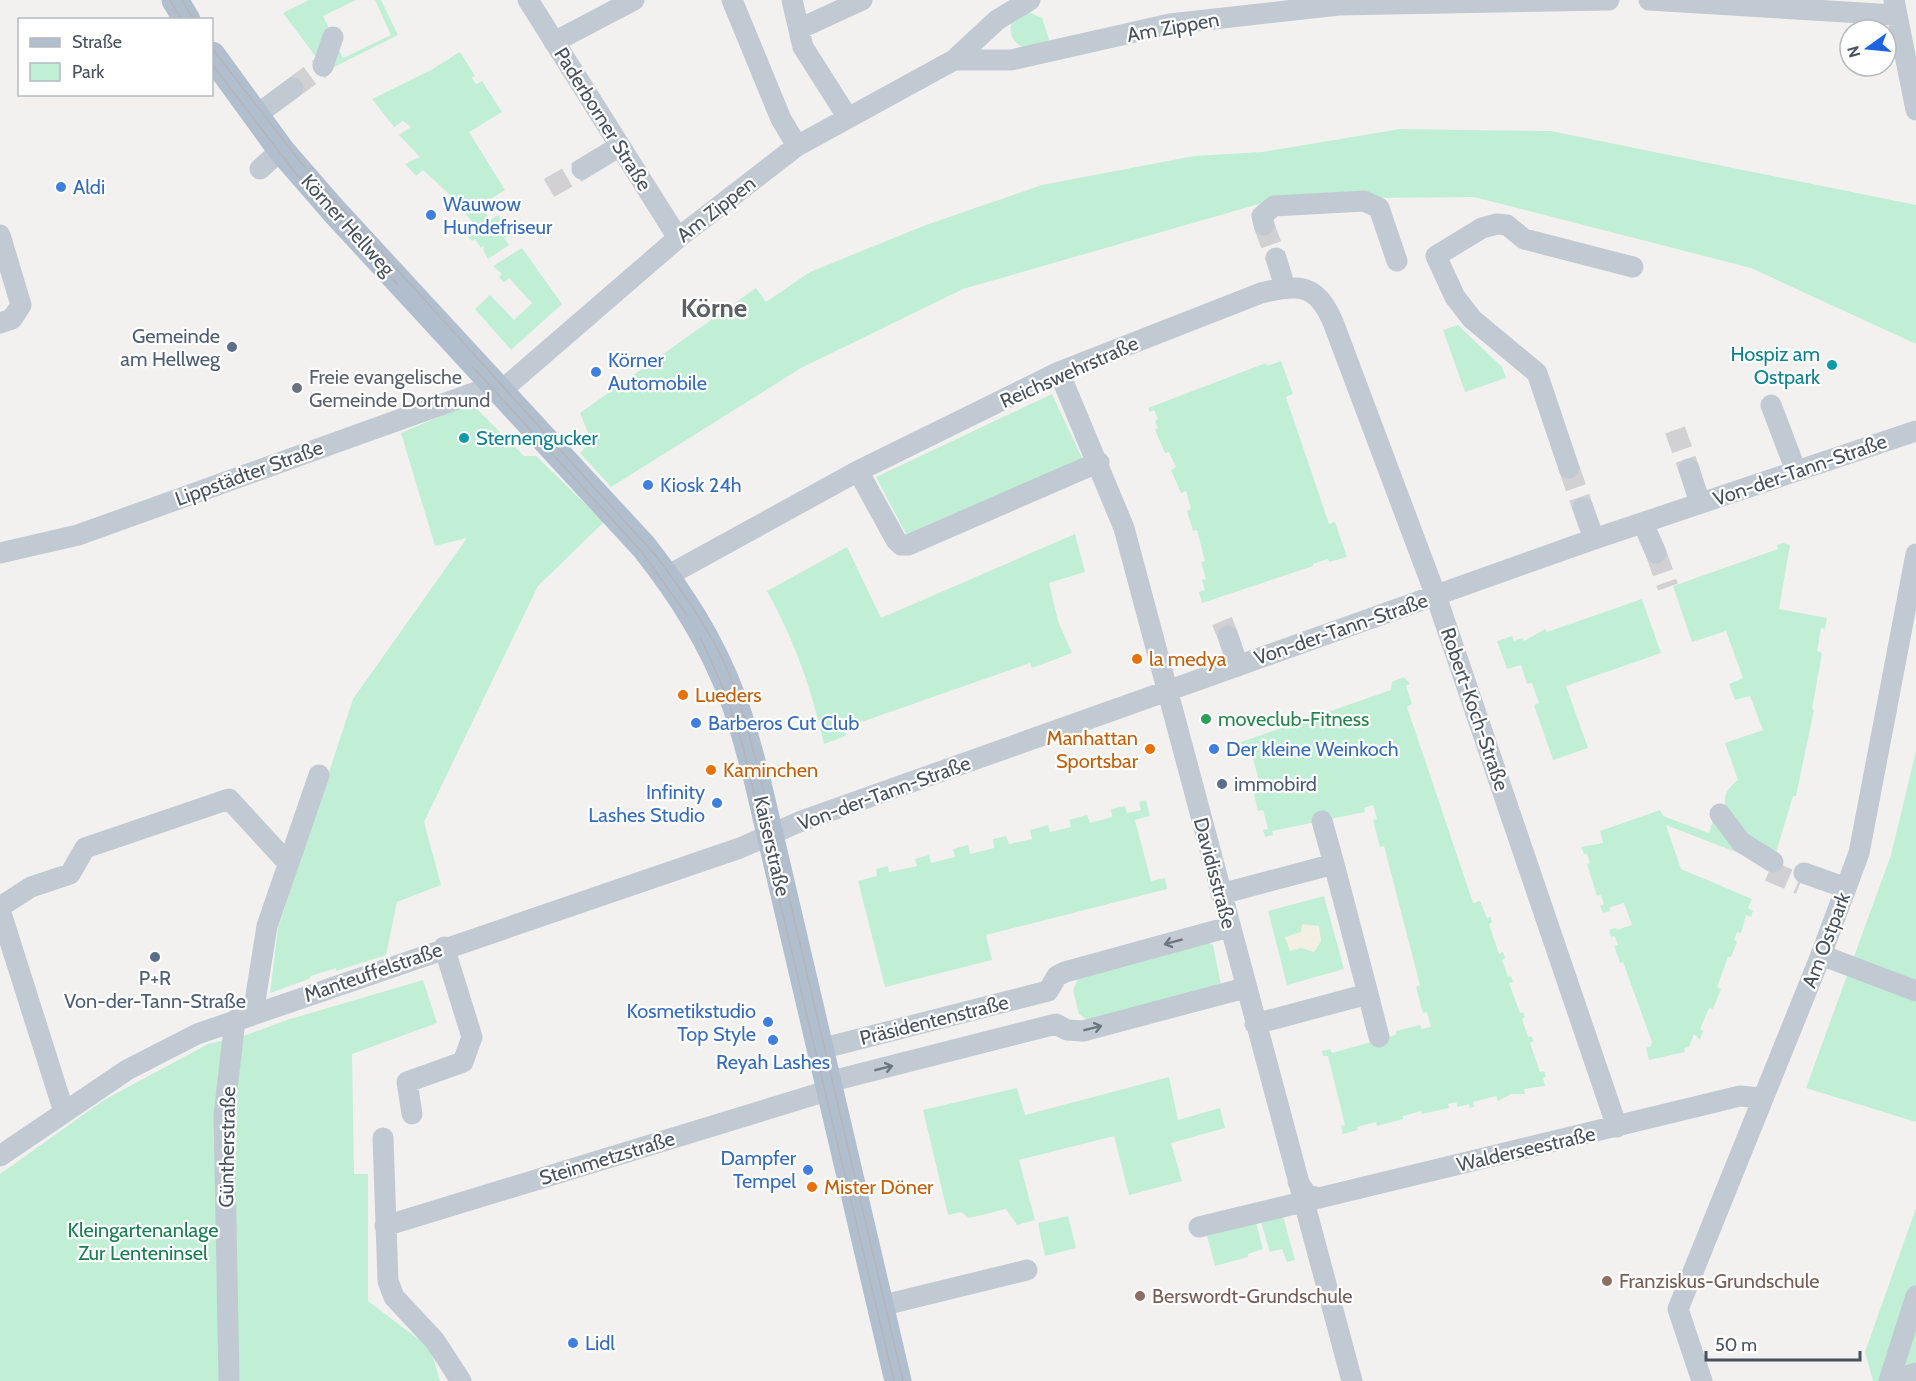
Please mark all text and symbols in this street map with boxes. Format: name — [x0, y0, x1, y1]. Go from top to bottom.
street label: Am Zippen — [1125, 7, 1221, 47]
legend — [18, 18, 213, 96]
north arrow — [1838, 18, 1898, 78]
text: Straße — [72, 31, 122, 53]
street label: Paderborner Straße — [549, 43, 657, 195]
text: N — [1843, 44, 1865, 60]
text: Park — [72, 61, 105, 83]
street label: Körner Hellweg — [296, 169, 401, 281]
street label: Am Zippen — [672, 171, 760, 247]
place label: Aldi — [73, 175, 105, 199]
marker: Aldi — [54, 180, 68, 194]
place label: Wauwow Hundefriseur — [443, 192, 553, 239]
marker: Wauwow Hundefriseur — [424, 208, 438, 222]
district label: Körne — [681, 292, 747, 324]
place label: Gemeinde am Hellweg — [120, 324, 221, 371]
street label: Reichswehrstraße — [996, 331, 1142, 413]
marker: Gemeinde am Hellweg — [225, 340, 239, 354]
place label: Hospiz am Ostpark — [1730, 342, 1820, 389]
place label: Körner Automobile — [608, 348, 707, 395]
marker: Hospiz am Ostpark — [1825, 358, 1839, 372]
place label: Freie evangelische Gemeinde Dortmund — [309, 365, 490, 412]
marker: Körner Automobile — [589, 365, 603, 379]
marker: Freie evangelische Gemeinde Dortmund — [290, 381, 304, 395]
place label: Sternengucker — [476, 426, 598, 450]
street label: Von-der-Tann-Straße — [1710, 429, 1890, 511]
marker: Sternengucker — [457, 431, 471, 445]
street label: Lippstädter Straße — [172, 435, 326, 511]
place label: Kiosk 24h — [660, 473, 742, 497]
marker: Kiosk 24h — [641, 478, 655, 492]
street label: Von-der-Tann-Straße — [1251, 588, 1431, 670]
street label: Robert-Koch-Straße — [1436, 624, 1514, 794]
place label: la medya — [1149, 647, 1227, 671]
marker: la medya — [1130, 652, 1144, 666]
place label: Lueders — [695, 683, 762, 707]
marker: Lueders — [676, 688, 690, 702]
place label: moveclub-Fitness — [1218, 707, 1369, 731]
place label: Barberos Cut Club — [708, 711, 859, 735]
marker: moveclub-Fitness — [1199, 712, 1213, 726]
marker: Barberos Cut Club — [689, 716, 703, 730]
place label: Manhattan Sportsbar — [1047, 726, 1139, 773]
place label: Der kleine Weinkoch — [1226, 737, 1399, 761]
marker: Manhattan Sportsbar — [1143, 742, 1157, 756]
marker: Der kleine Weinkoch — [1207, 742, 1221, 756]
street label: Von-der-Tann-Straße — [794, 751, 974, 835]
place label: Kaminchen — [723, 758, 818, 782]
marker: Kaminchen — [704, 763, 718, 777]
place label: immobird — [1234, 772, 1317, 796]
marker: immobird — [1215, 777, 1229, 791]
place label: Infinity Lashes Studio — [588, 780, 705, 827]
street label: Kaiserstraße — [749, 793, 795, 899]
marker: Infinity Lashes Studio — [710, 796, 724, 810]
street label: Davidisstraße — [1189, 815, 1241, 931]
street label: Am Ostpark — [1797, 889, 1855, 991]
street label: Manteuffelstraße — [301, 937, 445, 1007]
one-way arrow — [1164, 937, 1183, 949]
marker: P+R Von-der-Tann-Straße — [148, 950, 162, 964]
place label: P+R Von-der-Tann-Straße — [64, 966, 246, 1013]
street label: Präsidentenstraße — [857, 990, 1011, 1050]
place label: Kosmetikstudio Top Style — [627, 999, 756, 1046]
marker: Kosmetikstudio Top Style — [761, 1015, 775, 1029]
one-way arrow — [1083, 1022, 1102, 1034]
marker: Reyah Lashes — [766, 1033, 780, 1047]
place label: Reyah Lashes — [716, 1050, 830, 1074]
one-way arrow — [875, 1062, 894, 1074]
street label: Güntherstraße — [214, 1086, 240, 1208]
street label: Walderseestraße — [1454, 1121, 1598, 1177]
street label: Steinmetzstraße — [536, 1126, 678, 1190]
place label: Dampfer Tempel — [720, 1146, 797, 1193]
marker: Dampfer Tempel — [801, 1163, 815, 1177]
place label: Mister Döner — [824, 1175, 934, 1199]
marker: Mister Döner — [805, 1180, 819, 1194]
park label: Kleingartenanlage Zur Lenteninsel — [68, 1218, 218, 1265]
place label: Franziskus-Grundschule — [1619, 1269, 1820, 1293]
marker: Franziskus-Grundschule — [1600, 1274, 1614, 1288]
place label: Berswordt-Grundschule — [1152, 1284, 1353, 1308]
marker: Berswordt-Grundschule — [1133, 1289, 1147, 1303]
scale bar — [1706, 1324, 1860, 1362]
place label: Lidl — [585, 1331, 615, 1355]
text: 50 m — [1715, 1334, 1757, 1356]
marker: Lidl — [566, 1336, 580, 1350]

